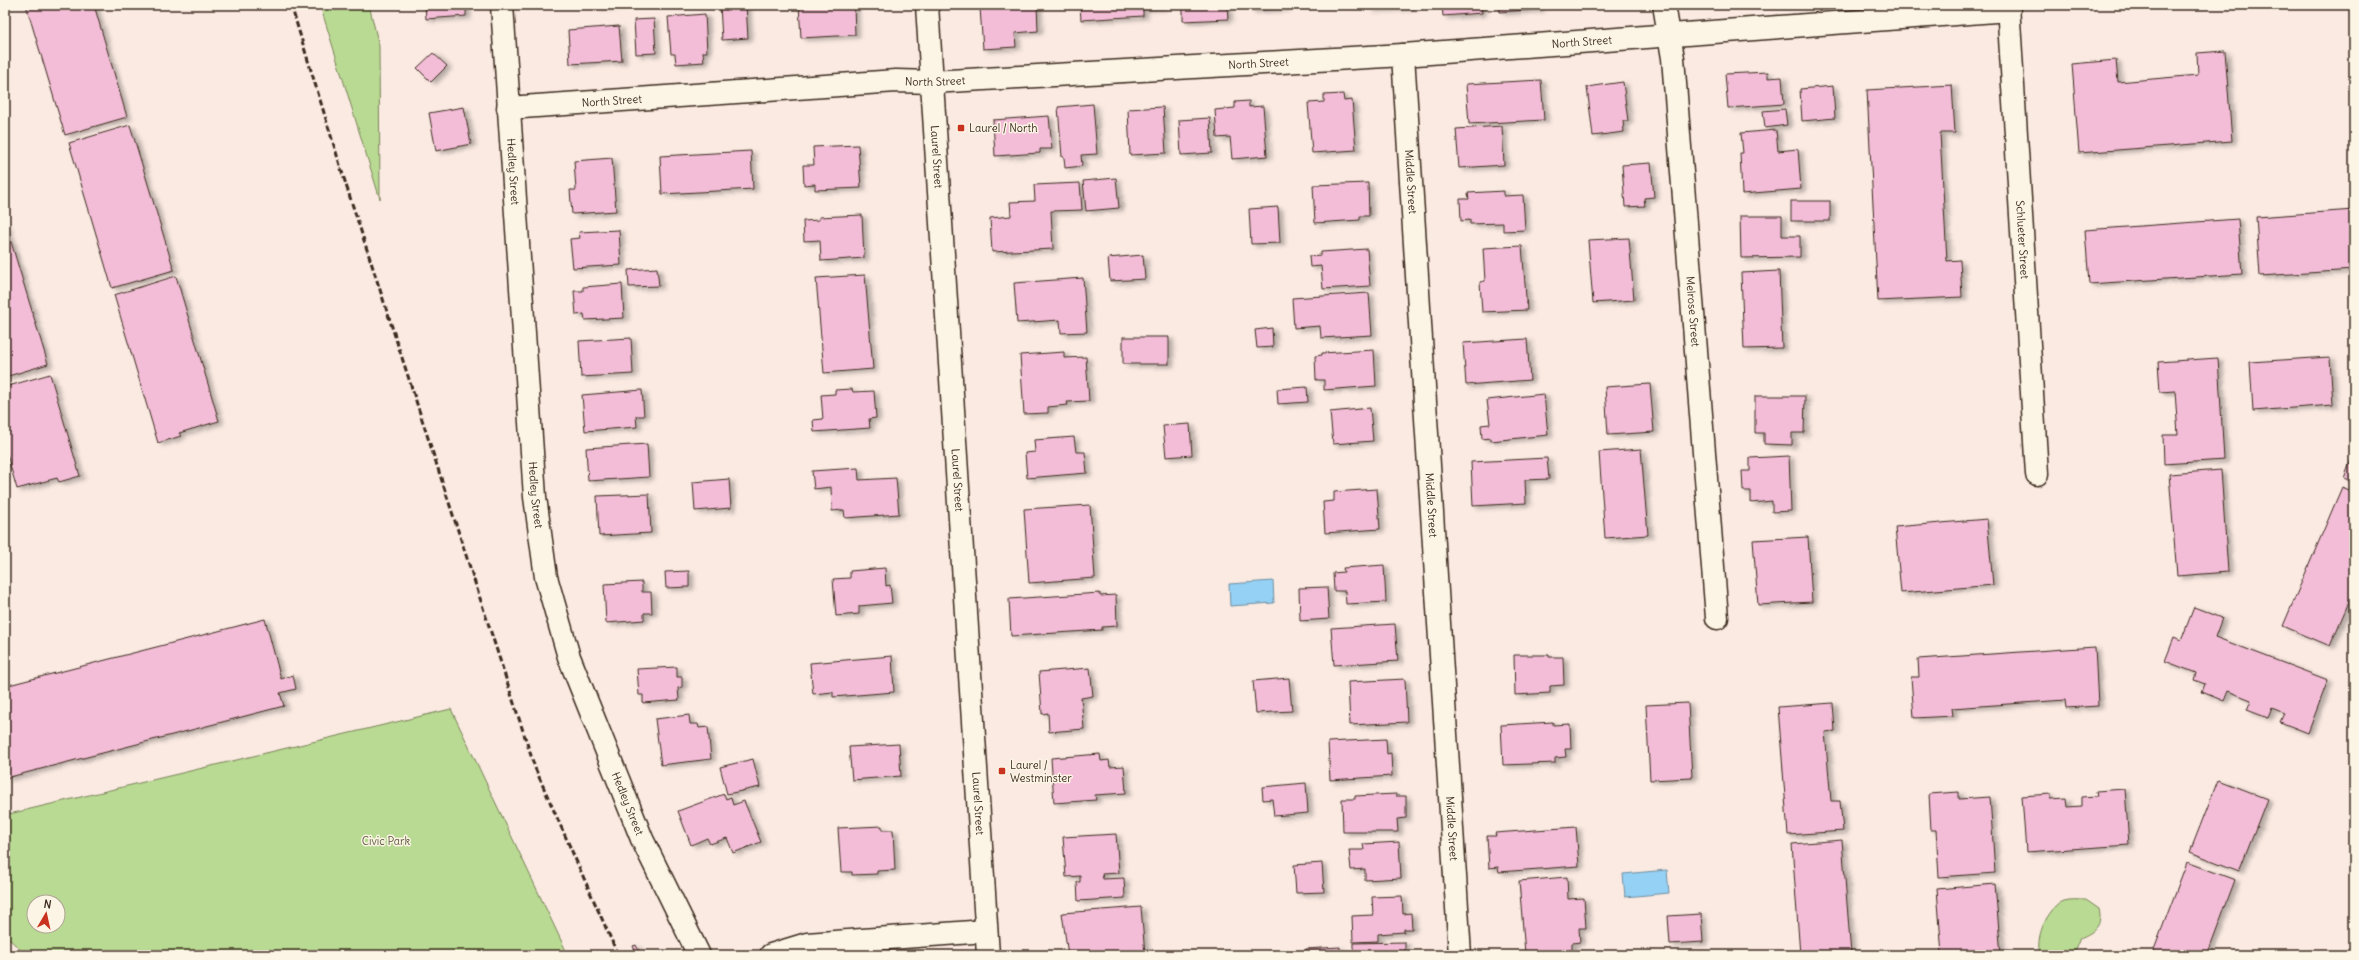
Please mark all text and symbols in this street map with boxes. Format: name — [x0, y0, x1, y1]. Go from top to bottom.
street label: North Street — [1551, 32, 1613, 51]
street label: North Street — [1228, 55, 1289, 72]
street label: North Street — [905, 73, 966, 89]
street label: North Street — [581, 92, 643, 110]
place label: Laurel / North — [969, 121, 1038, 135]
marker: Laurel / North — [956, 123, 966, 133]
street label: Laurel Street — [928, 125, 946, 189]
street label: Hedley Street — [504, 138, 522, 206]
street label: Middle Street — [1402, 149, 1420, 215]
street label: Schlueter Street — [2013, 200, 2032, 280]
street label: Melrose Street — [1683, 276, 1703, 348]
street label: Laurel Street — [948, 448, 967, 512]
street label: Hedley Street — [526, 461, 546, 529]
street label: Middle Street — [1422, 472, 1441, 538]
place label: Laurel / Westminster — [1010, 758, 1072, 785]
marker: Laurel / Westminster — [997, 766, 1007, 776]
street label: Hedley Street — [609, 770, 647, 837]
street label: Laurel Street — [969, 771, 987, 836]
street label: Middle Street — [1443, 796, 1461, 861]
park label: Civic Park — [362, 834, 411, 848]
north arrow — [26, 894, 66, 934]
text: N — [43, 897, 52, 912]

